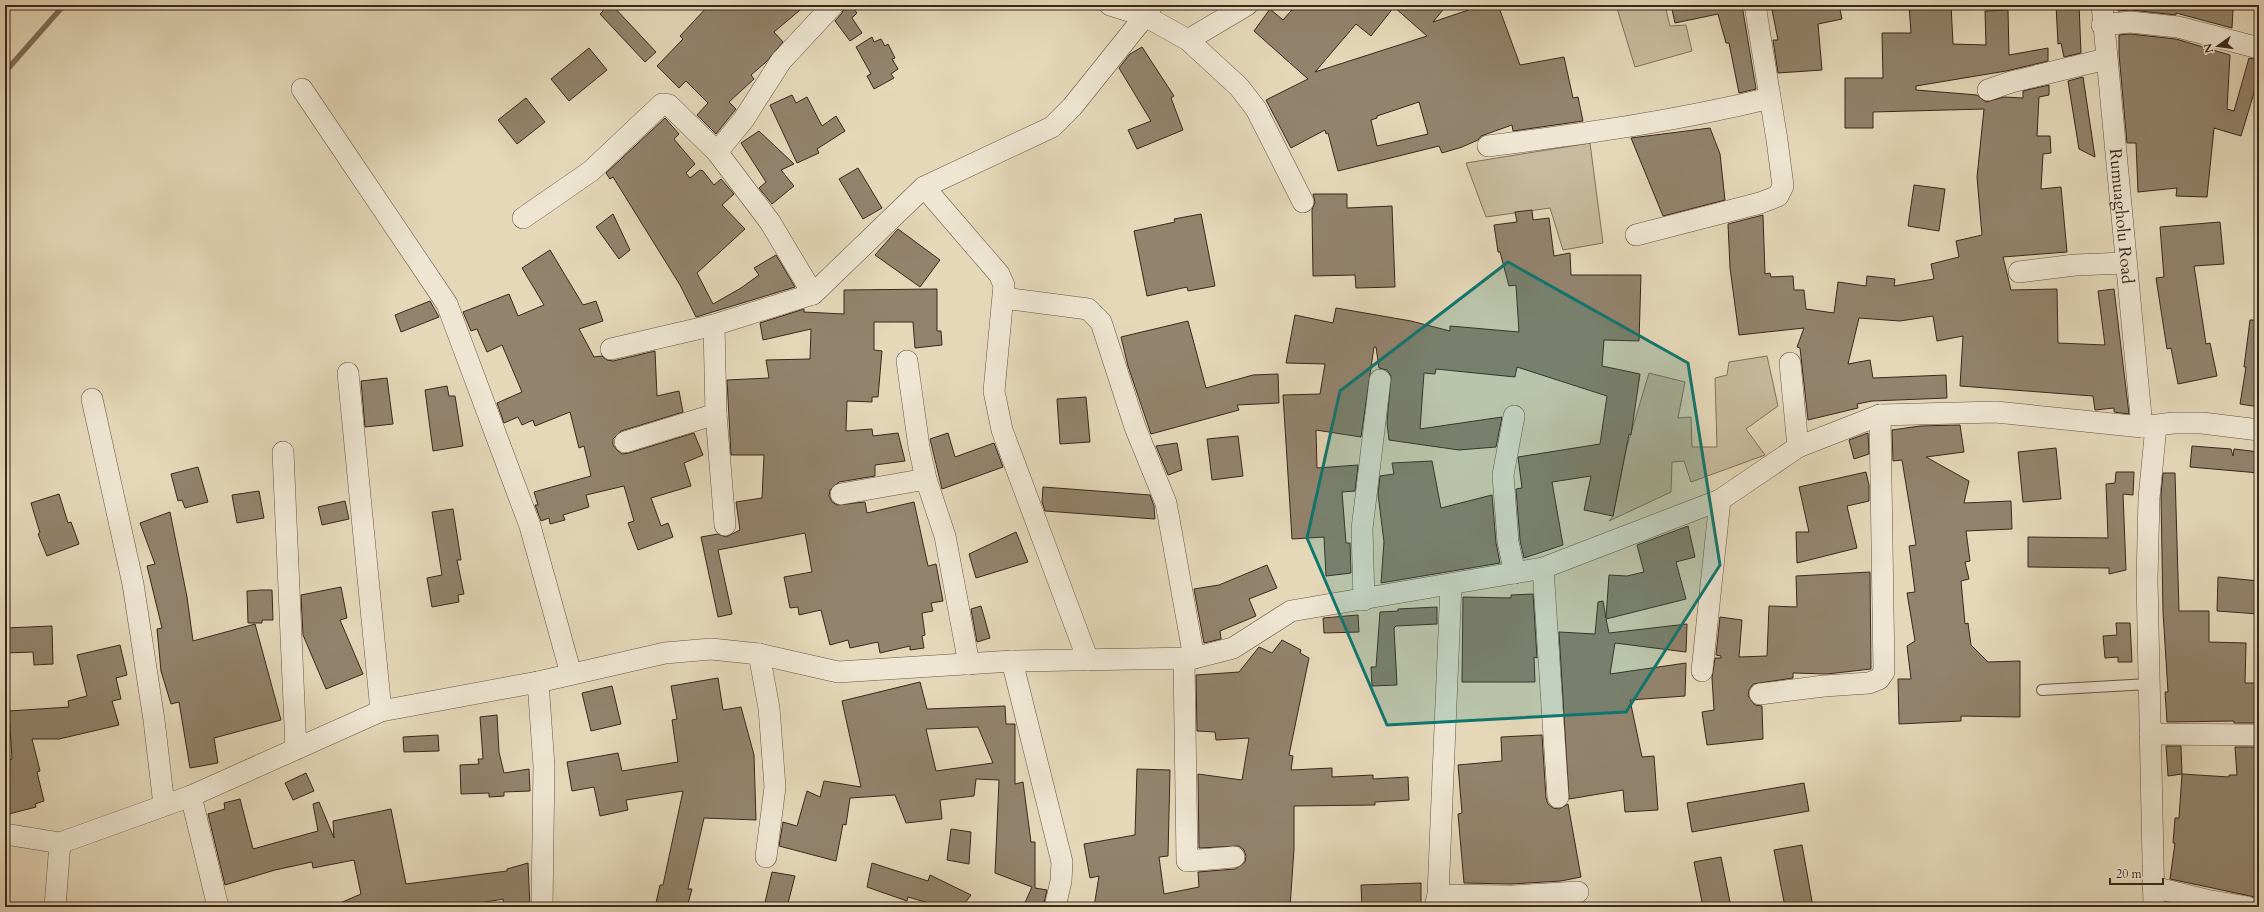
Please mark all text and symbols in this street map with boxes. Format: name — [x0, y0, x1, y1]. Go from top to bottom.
north arrow — [2198, 26, 2238, 66]
text: N — [2200, 41, 2217, 55]
street label: Rumuagholu Road — [2104, 147, 2140, 285]
scale bar — [2110, 860, 2163, 886]
text: 20 m — [2116, 866, 2143, 882]

